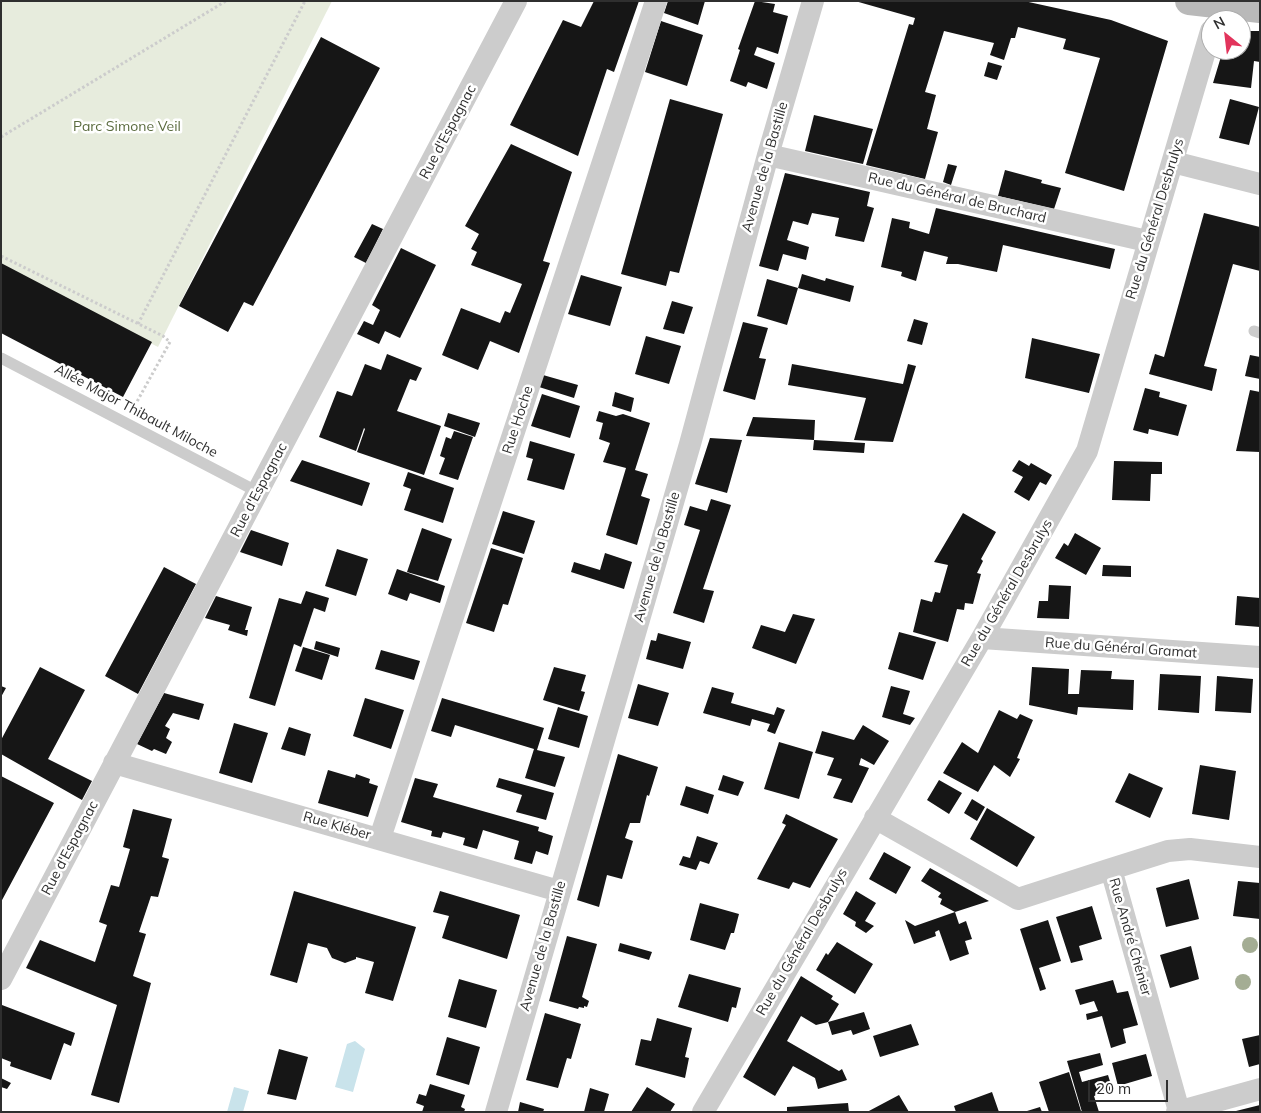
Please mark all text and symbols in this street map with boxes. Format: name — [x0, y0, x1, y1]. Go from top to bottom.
north arrow — [1201, 10, 1251, 60]
text: N — [1210, 12, 1228, 33]
street label: Rue d'Espagnac — [416, 82, 480, 182]
street label: Avenue de la Bastille — [738, 100, 792, 234]
park label: Parc Simone Veil — [73, 119, 181, 135]
street label: Rue du Général Desbrulys — [1122, 137, 1188, 301]
street label: Rue du Général de Bruchard — [866, 169, 1048, 227]
street label: Allée Major Thibault Miloche — [51, 361, 221, 461]
street label: Rue Hoche — [499, 384, 537, 456]
street label: Rue d'Espagnac — [227, 440, 291, 540]
street label: Avenue de la Bastille — [630, 490, 684, 624]
street label: Rue du Général Desbrulys — [958, 516, 1056, 670]
street label: Rue du Général Gramat — [1044, 634, 1198, 662]
street label: Rue d'Espagnac — [38, 798, 102, 898]
street label: Rue Kléber — [301, 808, 373, 844]
street label: Rue du Général Desbrulys — [753, 865, 851, 1019]
street label: Rue André Chénier — [1105, 876, 1155, 998]
street label: Avenue de la Bastille — [516, 879, 570, 1013]
scale bar — [1091, 1070, 1171, 1102]
text: 20 m — [1096, 1079, 1131, 1098]

